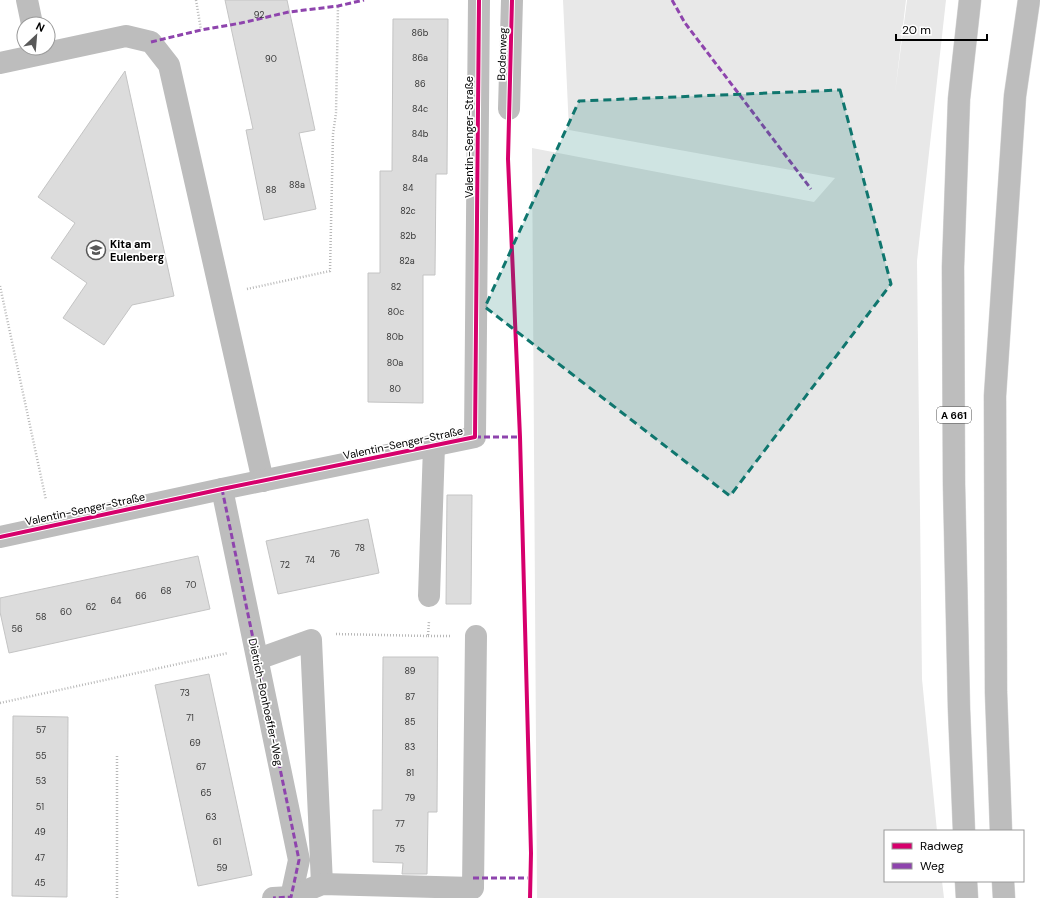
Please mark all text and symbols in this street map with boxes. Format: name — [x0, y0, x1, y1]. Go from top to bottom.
house number: 92 — [254, 9, 264, 21]
north arrow — [16, 16, 56, 56]
scale bar — [896, 16, 987, 42]
text: N — [34, 19, 47, 35]
text: 20 m — [902, 22, 931, 38]
house number: 86b — [412, 27, 429, 39]
street label: Bodenweg — [494, 27, 510, 81]
house number: 86a — [412, 52, 428, 64]
house number: 90 — [265, 53, 277, 65]
street label: Valentin-Senger-Straße — [462, 76, 476, 198]
house number: 86 — [414, 78, 426, 90]
house number: 84c — [412, 103, 428, 115]
house number: 84b — [412, 128, 429, 140]
house number: 84a — [412, 153, 428, 165]
house number: 88a — [289, 179, 305, 191]
house number: 84 — [403, 182, 414, 194]
house number: 88 — [266, 184, 276, 196]
house number: 82c — [400, 205, 416, 217]
house number: 82b — [400, 230, 416, 242]
place label: Kita am Eulenberg — [110, 237, 165, 264]
school or university icon: Kita am Eulenberg — [85, 239, 107, 261]
house number: 82a — [399, 255, 415, 267]
house number: 82 — [391, 281, 401, 293]
house number: 80c — [388, 306, 404, 318]
house number: 80b — [386, 331, 404, 343]
house number: 80a — [387, 357, 403, 369]
house number: 80 — [389, 383, 401, 395]
road number: A 661 — [937, 407, 971, 423]
street label: Valentin-Senger-Straße — [342, 423, 464, 463]
street label: Valentin-Senger-Straße — [24, 489, 146, 529]
house number: 78 — [355, 542, 365, 554]
house number: 76 — [330, 548, 340, 560]
house number: 74 — [305, 554, 315, 566]
house number: 72 — [280, 559, 290, 571]
house number: 70 — [186, 579, 196, 591]
house number: 68 — [160, 585, 172, 597]
house number: 66 — [135, 590, 147, 602]
house number: 64 — [110, 595, 122, 607]
house number: 62 — [86, 601, 96, 613]
house number: 60 — [60, 606, 72, 618]
house number: 58 — [36, 611, 46, 623]
house number: 56 — [11, 623, 23, 635]
street label: Dietrich-Bonhoeffer-Weg — [246, 637, 286, 767]
house number: 89 — [405, 665, 416, 677]
house number: 73 — [180, 687, 190, 699]
house number: 87 — [405, 691, 415, 703]
house number: 71 — [186, 712, 194, 724]
house number: 85 — [405, 716, 415, 728]
house number: 57 — [36, 724, 46, 736]
house number: 69 — [189, 737, 201, 749]
house number: 83 — [405, 741, 415, 753]
house number: 55 — [36, 750, 46, 762]
house number: 67 — [196, 761, 206, 773]
house number: 81 — [406, 767, 414, 779]
house number: 53 — [36, 775, 46, 787]
house number: 65 — [201, 787, 211, 799]
house number: 79 — [405, 792, 415, 804]
house number: 51 — [36, 801, 44, 813]
house number: 63 — [206, 811, 216, 823]
house number: 77 — [395, 818, 405, 830]
house number: 49 — [34, 826, 46, 838]
legend — [884, 830, 1024, 882]
house number: 61 — [213, 836, 221, 848]
text: Radweg — [920, 838, 964, 854]
house number: 75 — [395, 843, 405, 855]
house number: 47 — [35, 852, 45, 864]
text: Weg — [920, 858, 945, 874]
house number: 59 — [217, 862, 228, 874]
house number: 45 — [35, 877, 45, 889]

